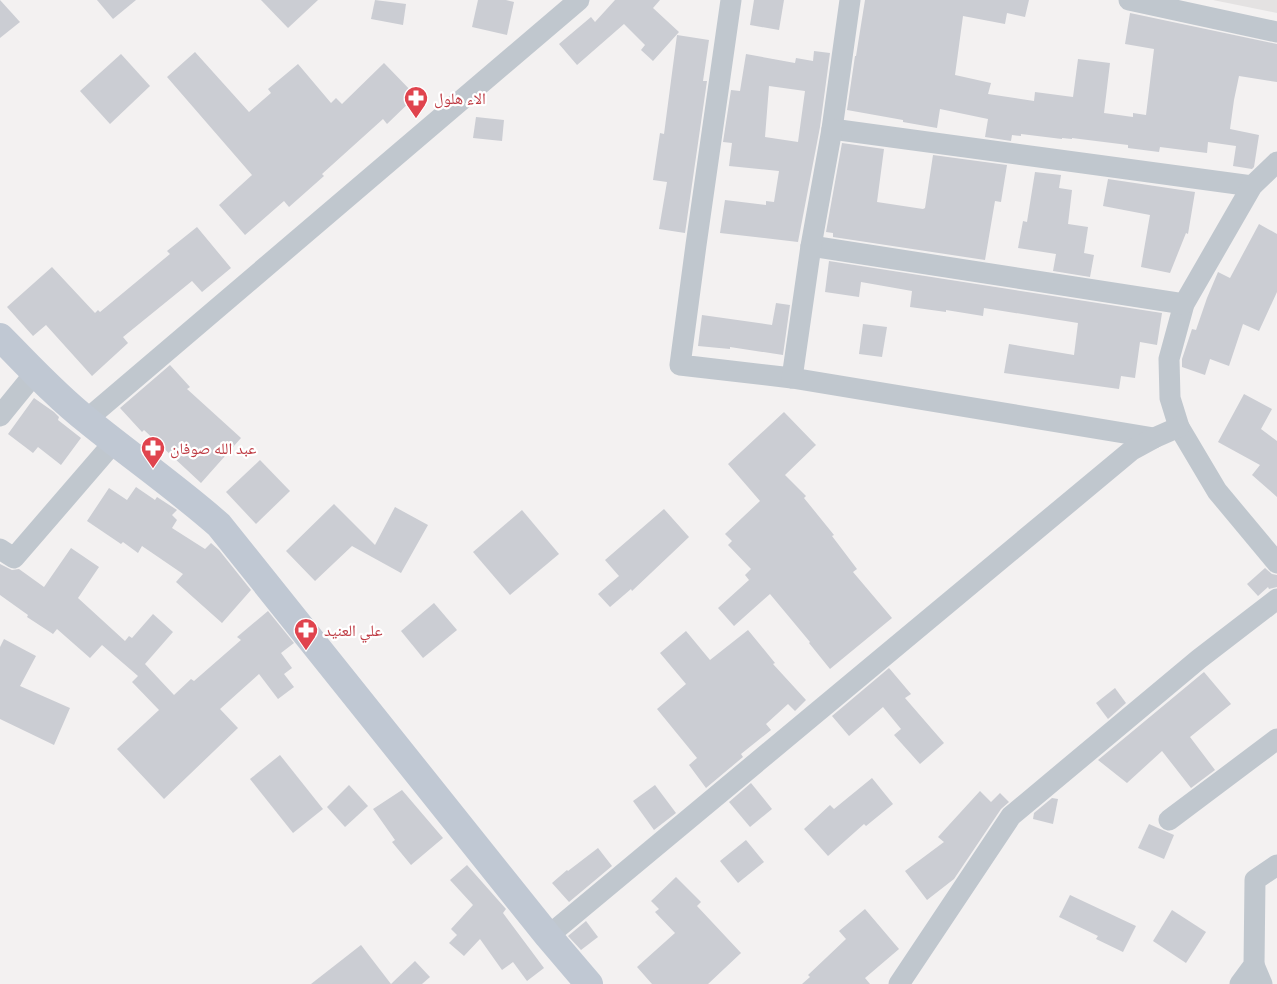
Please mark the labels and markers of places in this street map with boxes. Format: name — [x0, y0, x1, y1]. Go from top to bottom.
pharmacy icon: الاء هلول — [403, 85, 429, 119]
place label: الاء هلول — [434, 89, 486, 109]
pharmacy icon: عبد الله صوفان — [140, 435, 166, 469]
place label: عبد الله صوفان — [170, 439, 256, 459]
pharmacy icon: علي العنيد — [293, 617, 319, 651]
place label: علي العنيد — [324, 621, 383, 643]

